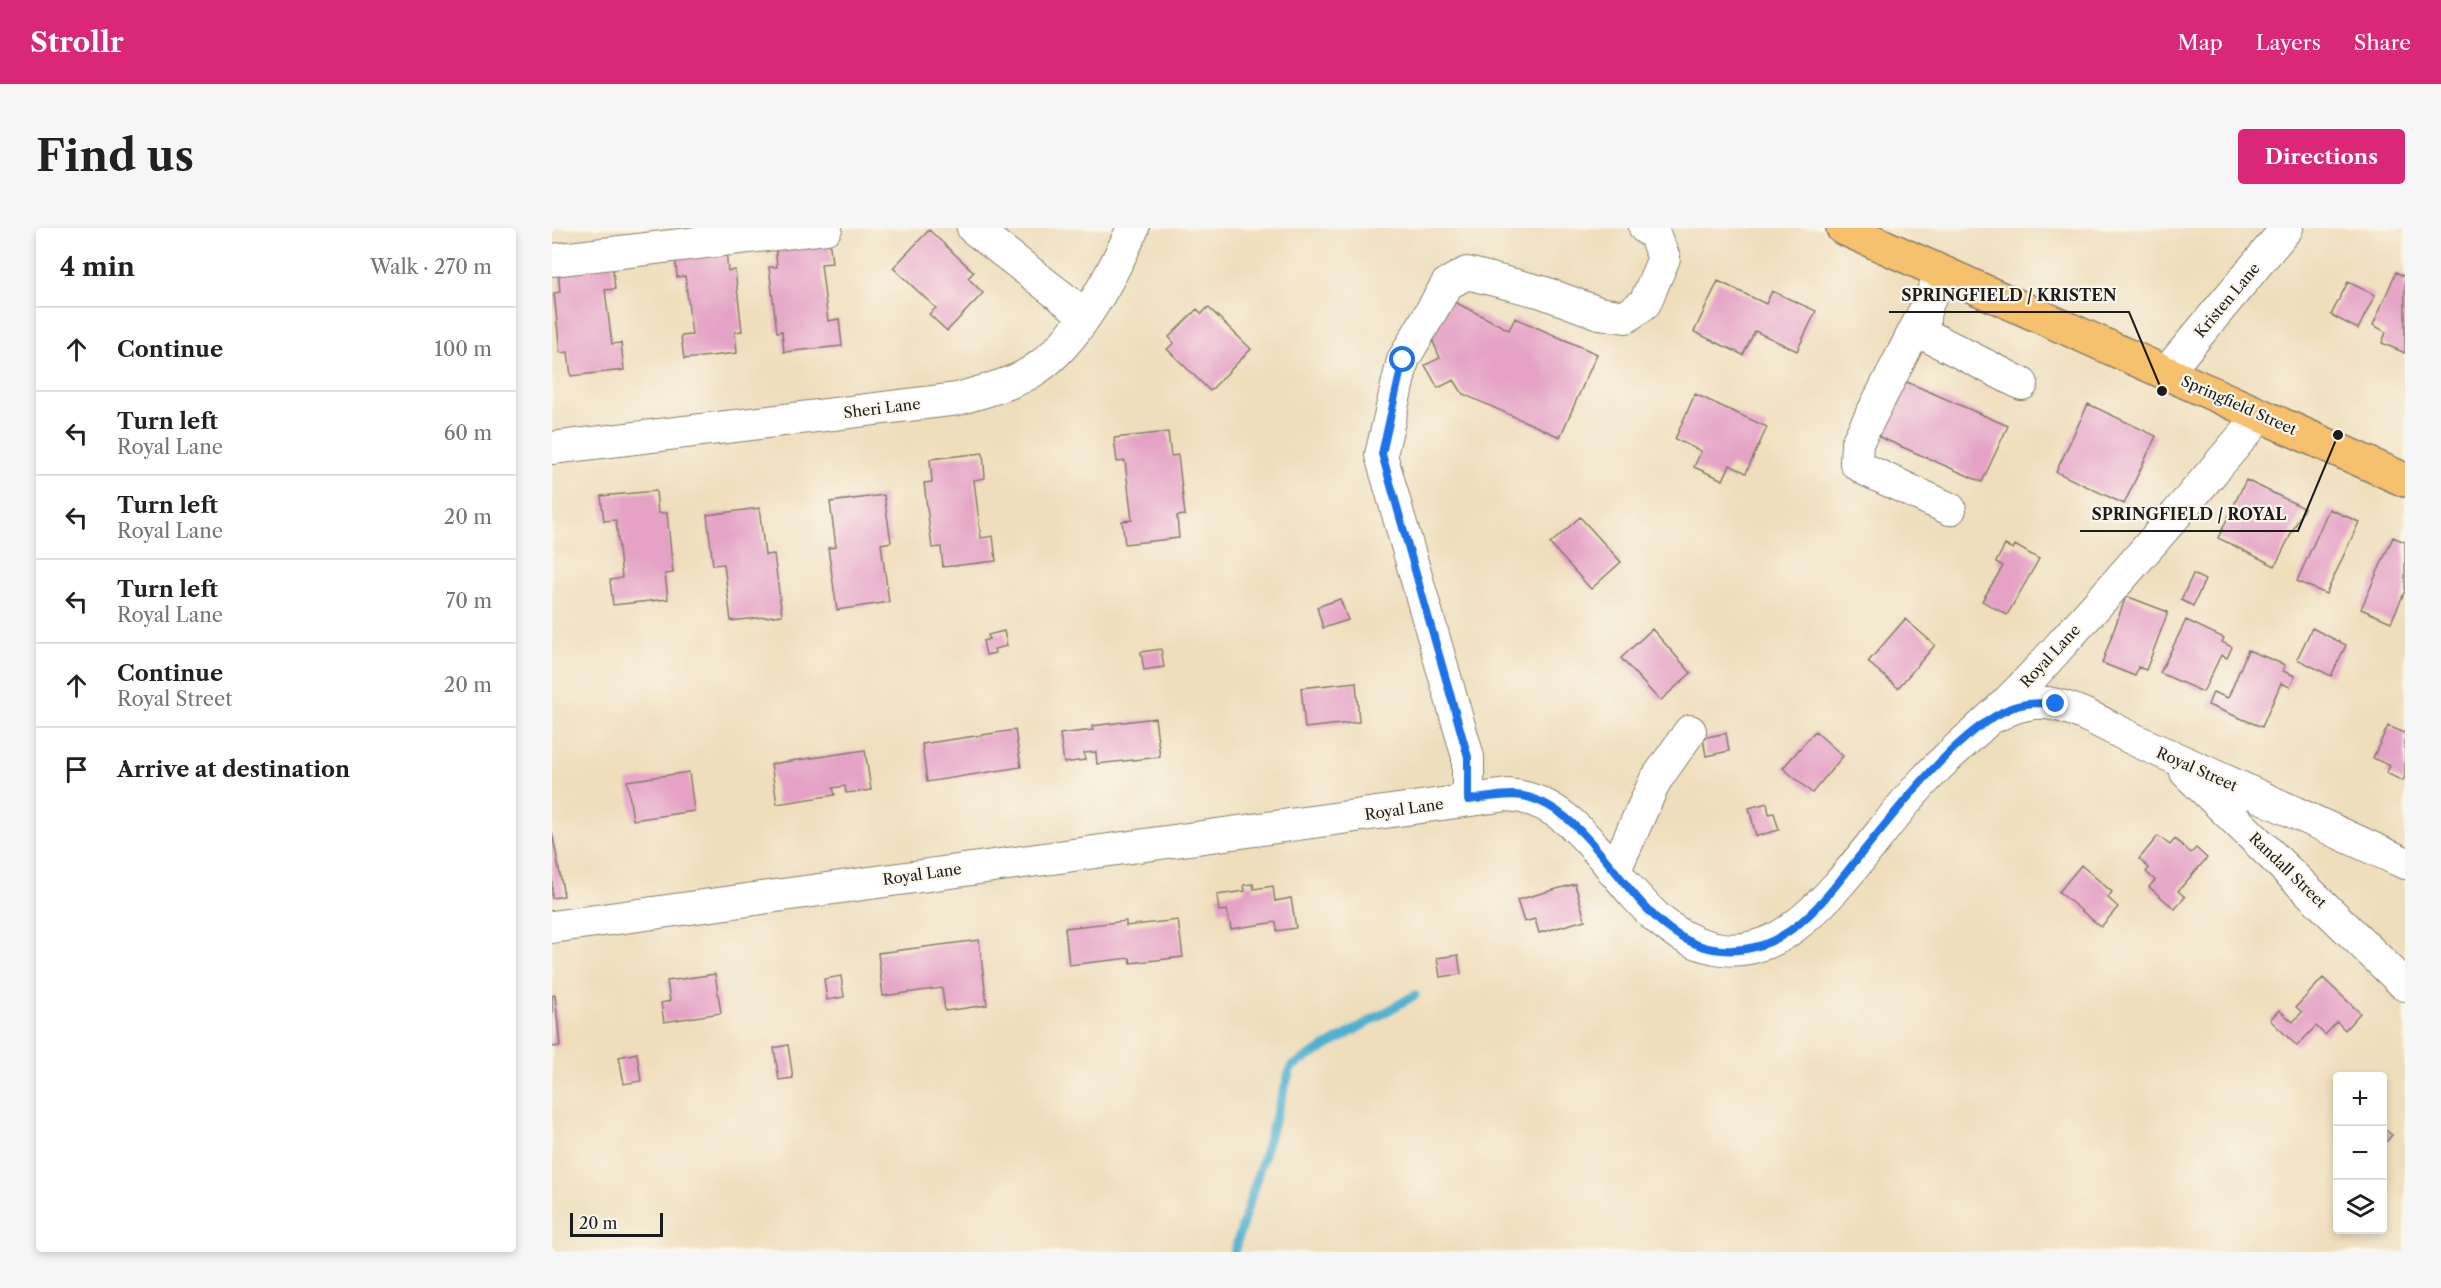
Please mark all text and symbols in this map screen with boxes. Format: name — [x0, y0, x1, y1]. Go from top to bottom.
text: Strollr — [30, 25, 124, 59]
text: Map — [2178, 30, 2223, 55]
text: Layers — [2256, 30, 2321, 55]
text: Share — [2354, 30, 2411, 55]
button: Directions — [2238, 129, 2405, 184]
text: Find us — [36, 130, 194, 182]
text: 4 min — [60, 251, 135, 283]
text: Walk · 270 m — [370, 255, 492, 279]
street label: Kristen Lane — [2190, 259, 2264, 341]
callout: SPRINGFIELD / KRISTEN — [1889, 278, 2129, 312]
text: SPRINGFIELD / KRISTEN — [1901, 285, 2117, 305]
icon: ahead — [60, 333, 93, 366]
text: Continue — [117, 336, 223, 363]
text: 100 m — [434, 337, 492, 361]
route start — [1389, 346, 1415, 372]
street label: Springfield Street — [2178, 371, 2300, 439]
street label: Sheri Lane — [843, 394, 921, 422]
text: Turn left — [117, 408, 218, 435]
icon: left — [60, 417, 93, 450]
text: 60 m — [444, 421, 492, 445]
text: Royal Lane — [117, 435, 223, 459]
text: Turn left — [117, 492, 218, 519]
callout: SPRINGFIELD / ROYAL — [2080, 497, 2298, 531]
icon: left — [60, 501, 93, 534]
text: SPRINGFIELD / ROYAL — [2092, 504, 2286, 524]
text: 20 m — [444, 505, 492, 529]
text: Royal Lane — [117, 519, 223, 543]
text: Turn left — [117, 576, 218, 603]
icon: left — [60, 585, 93, 618]
text: 70 m — [446, 589, 492, 613]
text: Royal Lane — [117, 603, 223, 627]
street label: Royal Lane — [2016, 620, 2084, 692]
text: Continue — [117, 660, 223, 687]
icon: ahead — [60, 669, 93, 702]
text: 20 m — [444, 673, 492, 697]
text: Royal Street — [117, 687, 232, 711]
route end — [2042, 690, 2068, 716]
street label: Royal Street — [2154, 743, 2241, 796]
icon: arrive — [60, 753, 93, 786]
text: Arrive at destination — [117, 756, 350, 783]
street label: Royal Lane — [1363, 794, 1445, 824]
street label: Randall Street — [2245, 828, 2331, 912]
street label: Royal Lane — [881, 859, 963, 889]
map controls — [2333, 1072, 2387, 1234]
button: + — [2333, 1072, 2387, 1126]
button: − — [2333, 1126, 2387, 1180]
button: layers — [2333, 1180, 2387, 1234]
scale bar — [570, 1210, 663, 1238]
text: 20 m — [579, 1213, 618, 1233]

